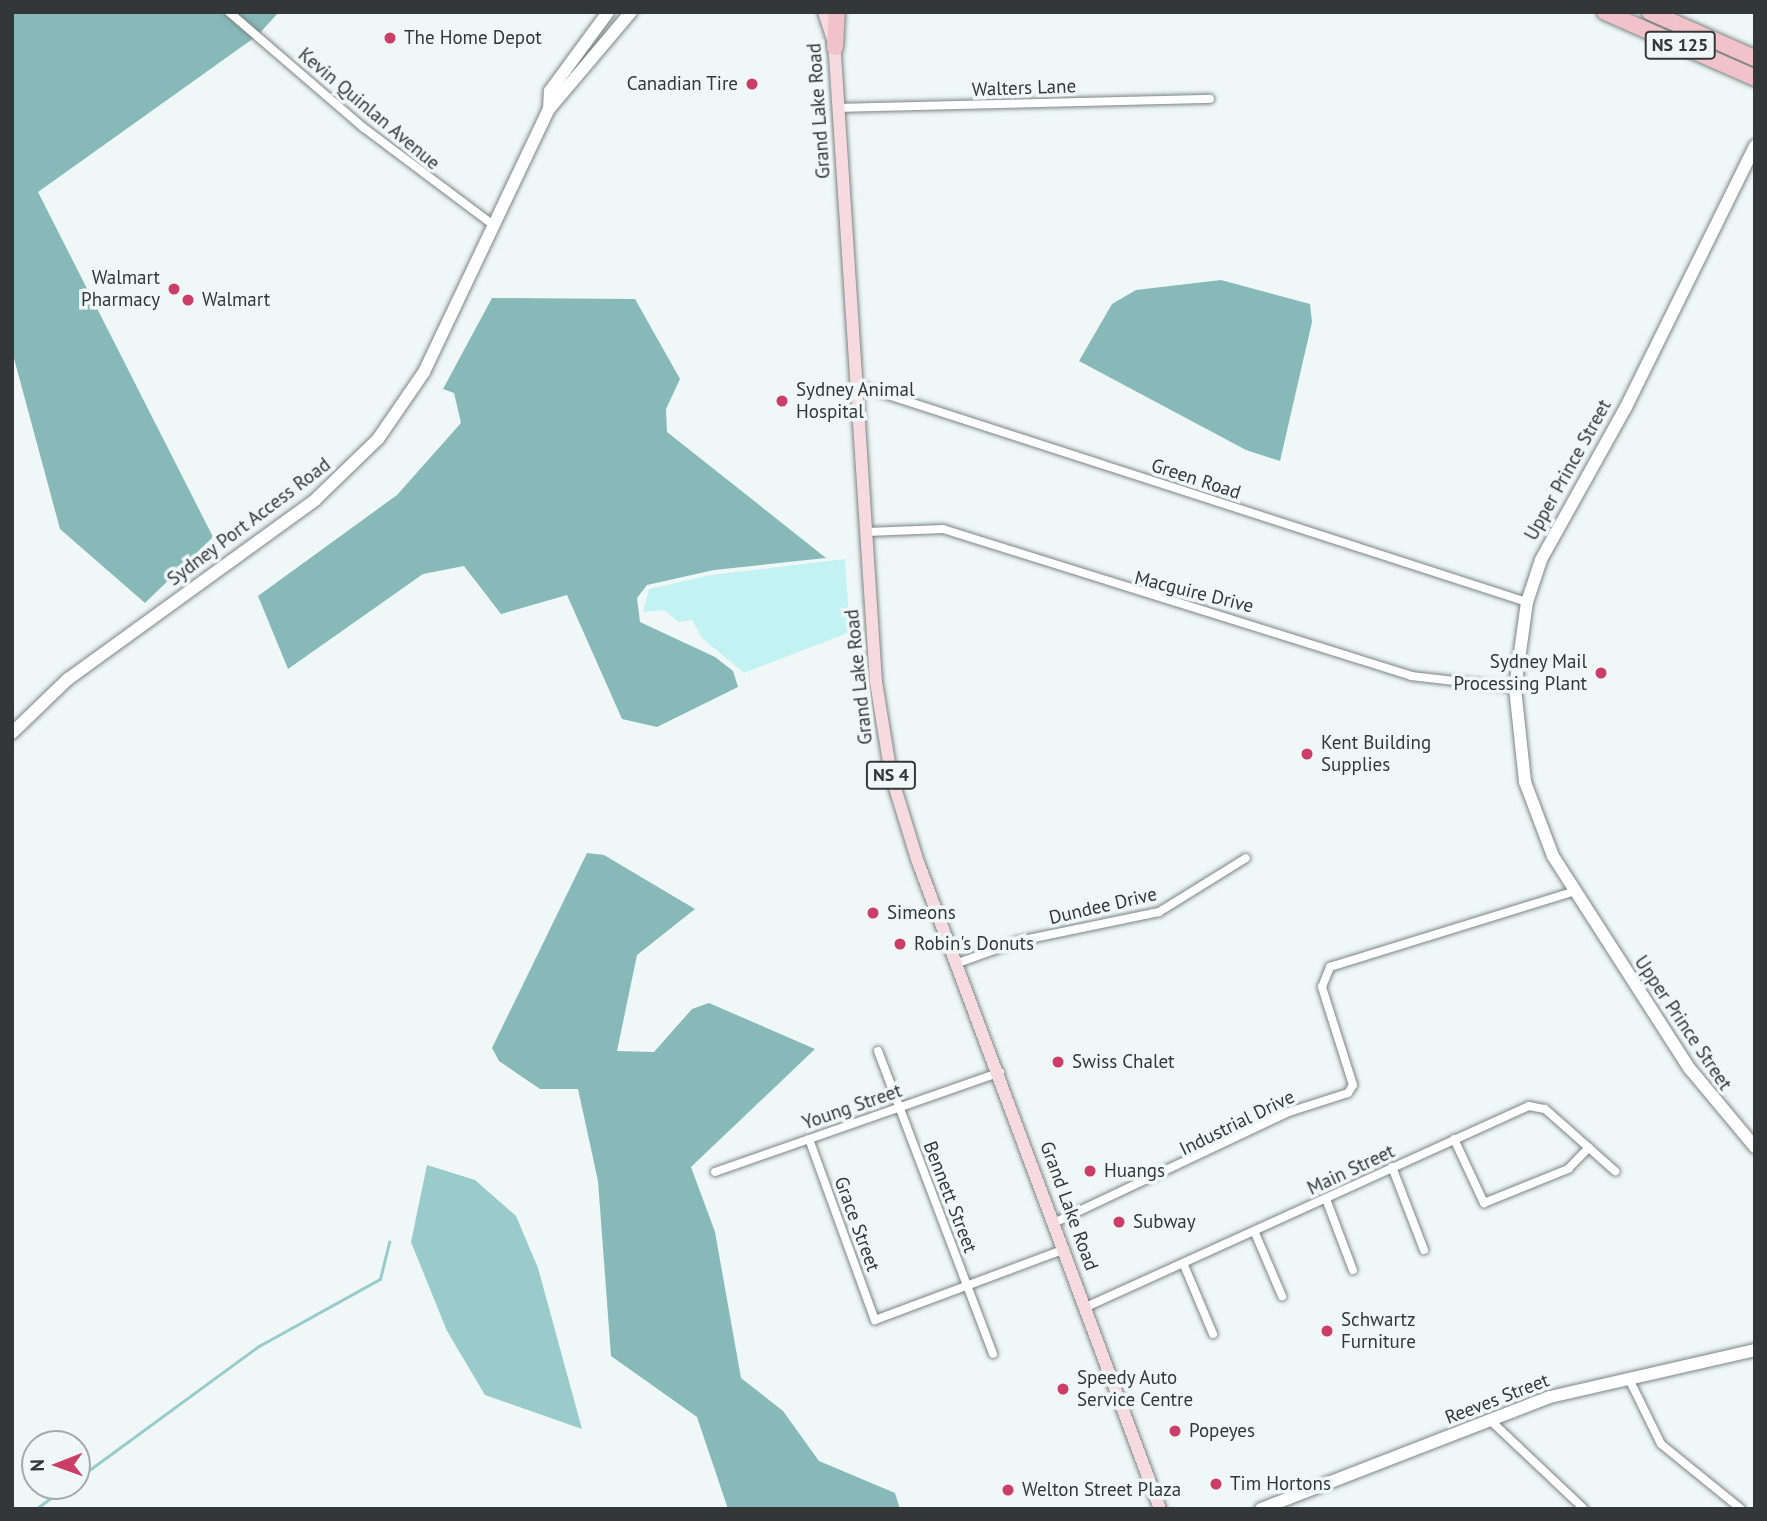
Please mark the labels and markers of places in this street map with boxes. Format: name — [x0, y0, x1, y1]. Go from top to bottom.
place label: The Home Depot — [404, 27, 542, 49]
marker: The Home Depot — [382, 30, 398, 46]
place label: Canadian Tire — [626, 73, 738, 95]
marker: Canadian Tire — [744, 76, 760, 92]
place label: Walmart Pharmacy — [81, 267, 160, 311]
marker: Walmart Pharmacy — [166, 281, 182, 297]
place label: Walmart — [202, 289, 270, 311]
marker: Walmart — [180, 292, 196, 308]
place label: Sydney Animal Hospital — [796, 379, 916, 423]
marker: Sydney Animal Hospital — [774, 393, 790, 409]
place label: Sydney Mail Processing Plant — [1453, 651, 1587, 695]
marker: Sydney Mail Processing Plant — [1593, 665, 1609, 681]
place label: Kent Building Supplies — [1321, 732, 1431, 776]
marker: Kent Building Supplies — [1299, 746, 1315, 762]
place label: Simeons — [887, 902, 956, 924]
marker: Simeons — [865, 905, 881, 921]
place label: Robin's Donuts — [914, 933, 1034, 955]
marker: Robin's Donuts — [892, 936, 908, 952]
place label: Swiss Chalet — [1072, 1051, 1175, 1073]
marker: Swiss Chalet — [1050, 1054, 1066, 1070]
place label: Huangs — [1104, 1160, 1165, 1182]
marker: Huangs — [1082, 1163, 1098, 1179]
place label: Subway — [1133, 1211, 1196, 1233]
marker: Subway — [1111, 1214, 1127, 1230]
place label: Schwartz Furniture — [1341, 1309, 1416, 1353]
marker: Schwartz Furniture — [1319, 1323, 1335, 1339]
place label: Speedy Auto Service Centre — [1077, 1367, 1193, 1411]
marker: Speedy Auto Service Centre — [1055, 1381, 1071, 1397]
place label: Popeyes — [1189, 1420, 1255, 1442]
marker: Popeyes — [1167, 1423, 1183, 1439]
place label: Tim Hortons — [1230, 1473, 1331, 1495]
marker: Tim Hortons — [1208, 1476, 1224, 1492]
place label: Welton Street Plaza — [1022, 1479, 1181, 1501]
marker: Welton Street Plaza — [1000, 1482, 1016, 1498]

